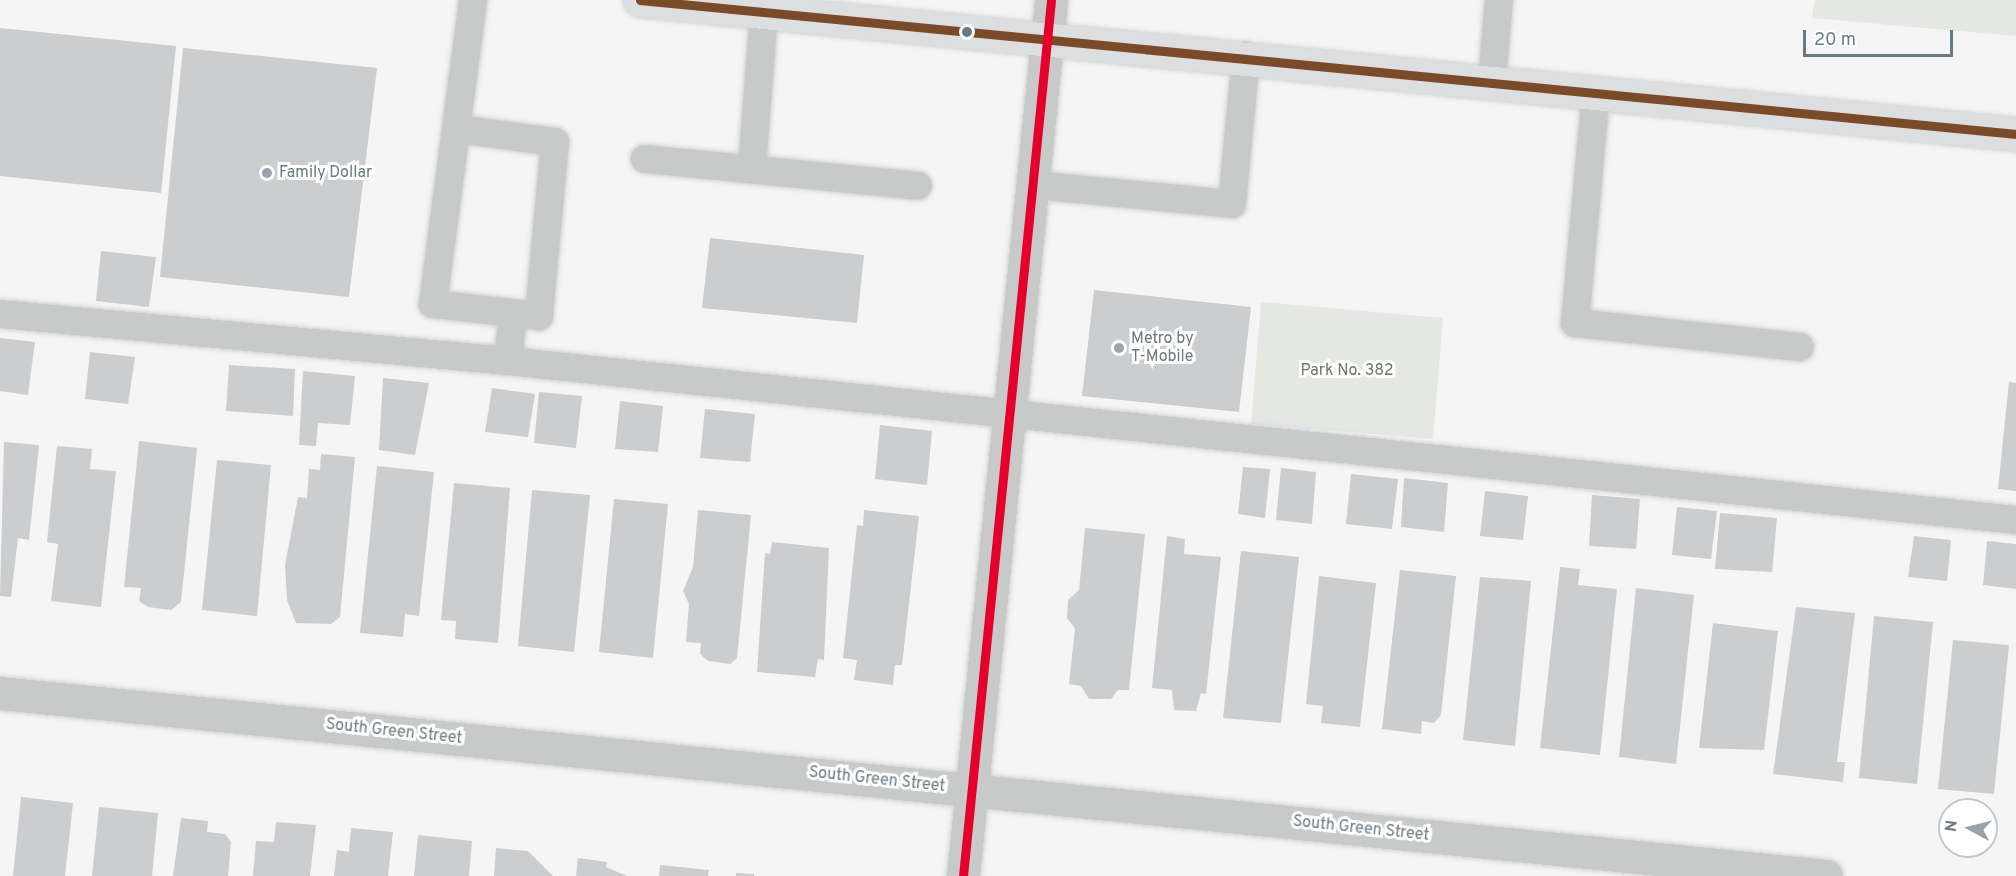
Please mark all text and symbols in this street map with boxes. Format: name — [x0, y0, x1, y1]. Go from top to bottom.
scale bar — [1806, 18, 1956, 56]
unlabelled marker — [961, 26, 973, 38]
text: 20 m — [1814, 29, 1856, 52]
place label: Family Dollar — [279, 163, 372, 183]
marker: Family Dollar — [260, 166, 274, 180]
place label: Metro by T-Mobile — [1131, 329, 1194, 367]
marker: Metro by T-Mobile — [1112, 341, 1126, 355]
park label: Park No. 382 — [1300, 361, 1394, 381]
street label: South Green Street — [325, 715, 463, 749]
street label: South Green Street — [808, 763, 946, 797]
north arrow — [1938, 798, 1998, 858]
street label: South Green Street — [1292, 812, 1430, 846]
text: N — [1941, 819, 1963, 833]

